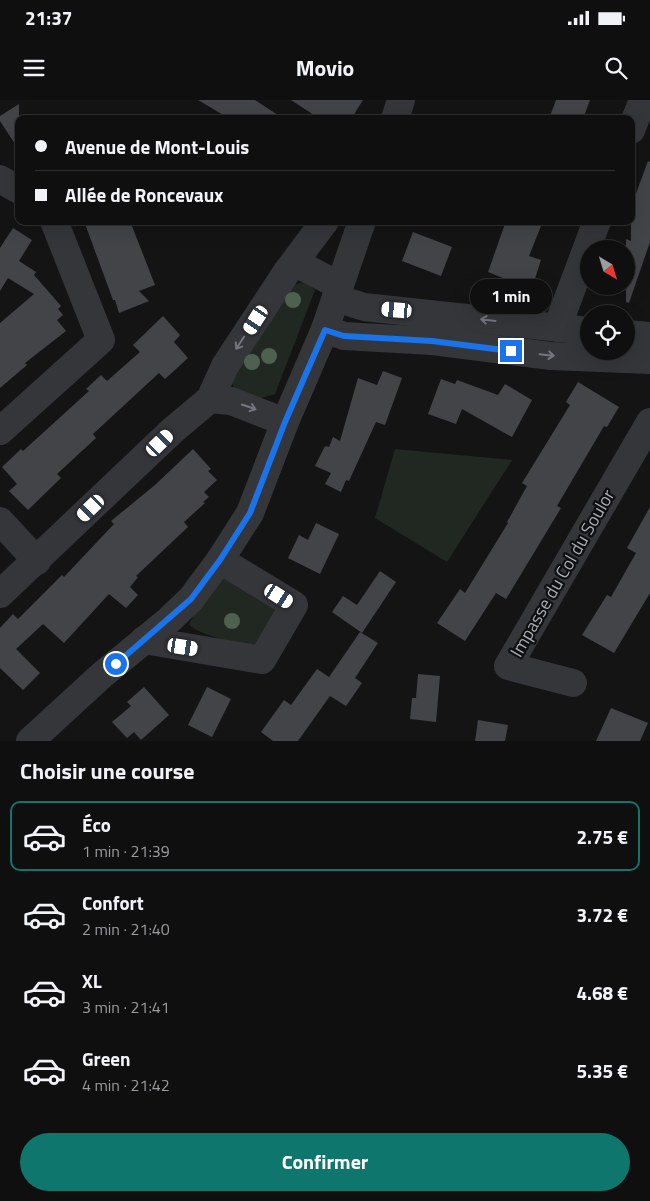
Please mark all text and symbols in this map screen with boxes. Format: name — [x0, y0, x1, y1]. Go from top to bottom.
text: 21:37 — [25, 3, 72, 32]
text: Movio — [296, 51, 354, 85]
icon: menu — [20, 54, 48, 82]
icon: search — [602, 54, 630, 82]
text: Avenue de Mont-Louis — [65, 132, 249, 161]
text: Allée de Roncevaux — [65, 180, 223, 209]
north arrow — [580, 240, 635, 295]
map controls — [580, 240, 635, 360]
callout: 1 min — [470, 278, 552, 314]
text: 1 min — [492, 284, 530, 308]
car — [381, 301, 412, 319]
car — [241, 303, 270, 337]
button: locate — [580, 305, 635, 360]
one-way arrow — [480, 315, 496, 325]
one-way arrow — [235, 336, 245, 350]
route end — [500, 340, 522, 362]
one-way arrow — [538, 351, 554, 360]
one-way arrow — [240, 403, 256, 413]
car — [143, 427, 176, 459]
street label: Impasse du Col du Soulor — [503, 484, 621, 662]
car — [74, 492, 107, 524]
car — [262, 582, 295, 610]
car — [167, 637, 198, 657]
route start — [105, 653, 127, 675]
text: Choisir une course — [20, 754, 194, 788]
text: Éco — [82, 810, 111, 839]
icon: car — [22, 814, 67, 859]
text: 2.75 € — [576, 822, 628, 851]
text: 1 min · 21:39 — [82, 839, 170, 863]
text: Confort — [82, 888, 144, 917]
icon: car — [22, 892, 67, 937]
text: 3.72 € — [576, 900, 628, 929]
text: 2 min · 21:40 — [82, 917, 170, 941]
text: XL — [82, 966, 102, 995]
icon: car — [22, 970, 67, 1015]
text: 4.68 € — [576, 978, 628, 1007]
text: 3 min · 21:41 — [82, 995, 170, 1019]
text: Green — [82, 1044, 131, 1073]
icon: car — [22, 1048, 67, 1093]
text: 5.35 € — [576, 1056, 628, 1085]
text: 4 min · 21:42 — [82, 1073, 170, 1097]
button: Confirmer — [20, 1133, 630, 1191]

